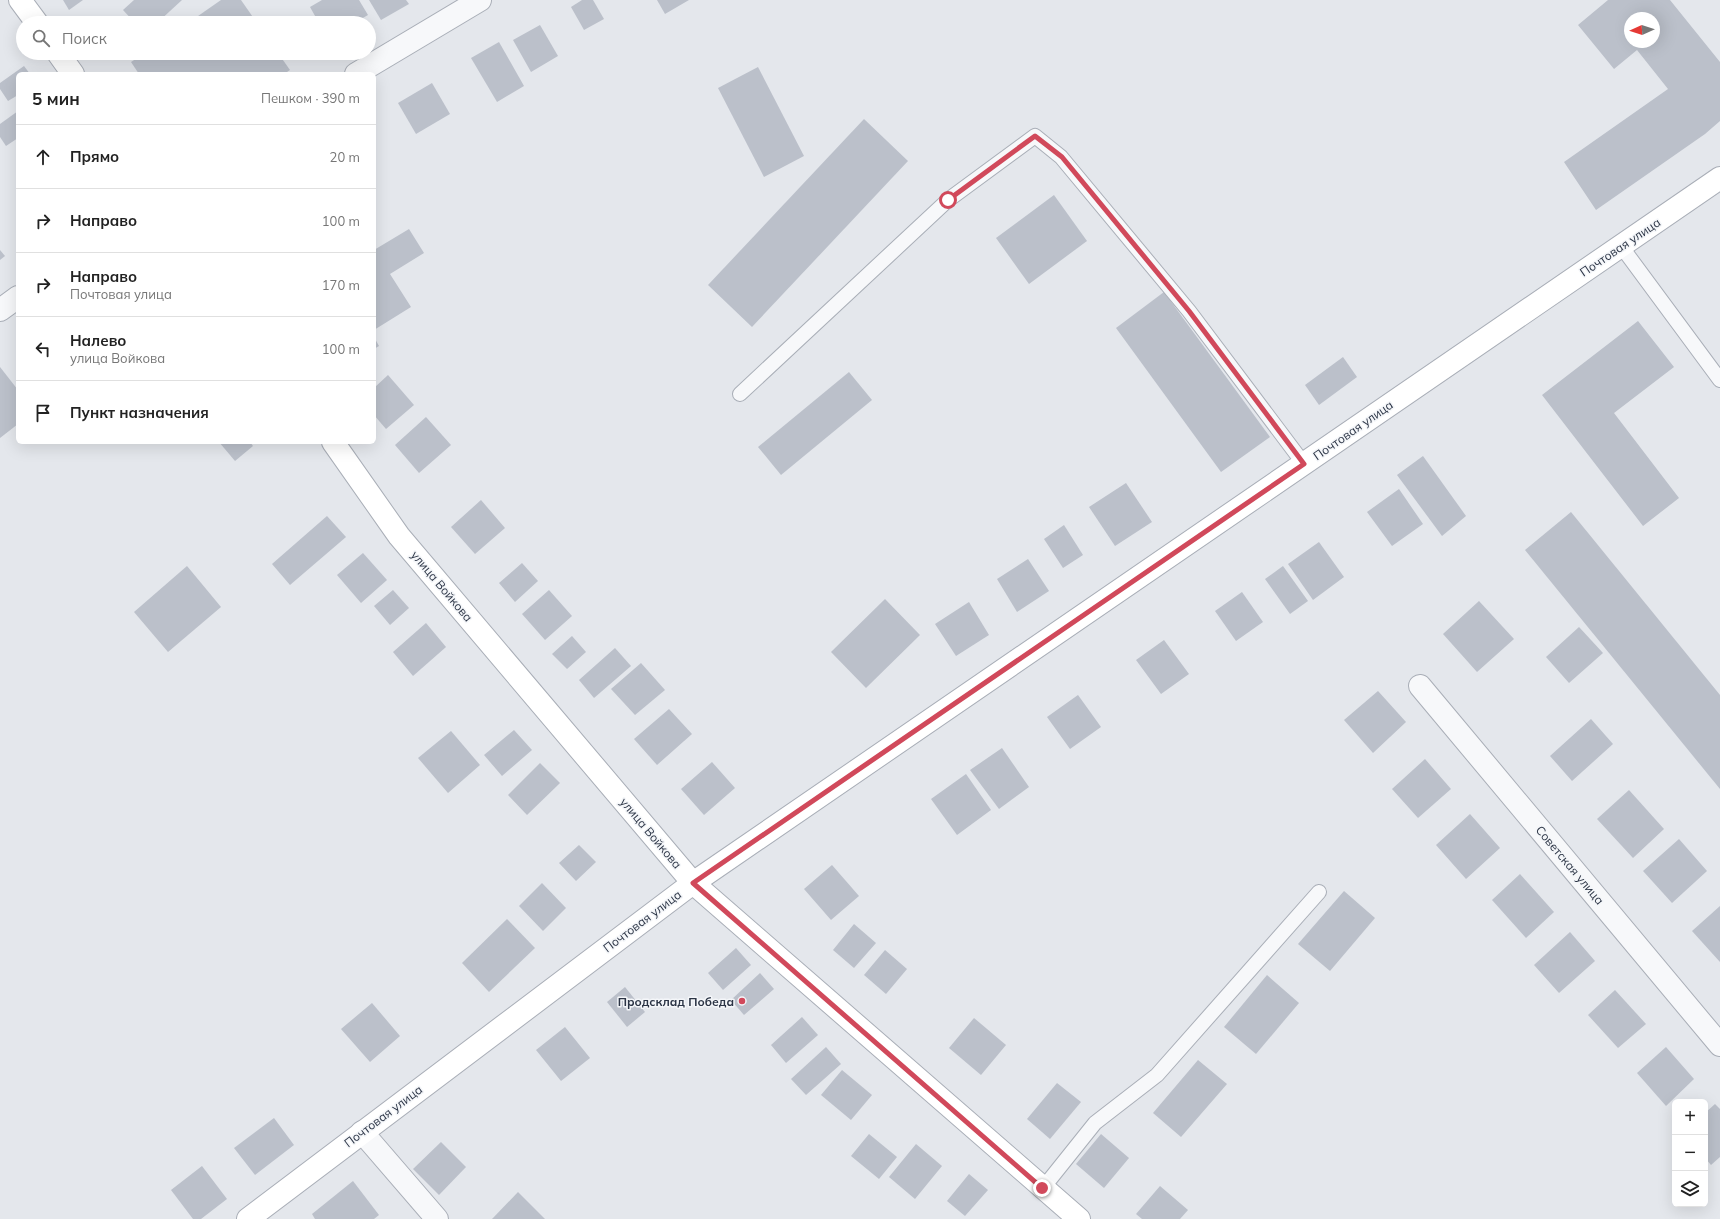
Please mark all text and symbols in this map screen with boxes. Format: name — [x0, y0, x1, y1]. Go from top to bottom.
north arrow — [1624, 12, 1660, 48]
search box — [16, 16, 376, 60]
icon: search — [30, 27, 52, 49]
text: Поиск — [62, 29, 107, 48]
text: 5 мин — [32, 88, 80, 109]
text: Пешком · 390 m — [261, 90, 360, 106]
icon: ahead — [32, 146, 54, 168]
text: Прямо — [70, 147, 119, 166]
text: 20 m — [330, 149, 360, 165]
route start — [939, 191, 957, 209]
icon: right — [32, 210, 54, 232]
text: Направо — [70, 211, 137, 230]
text: 100 m — [322, 213, 360, 229]
street label: Почтовая улица — [1577, 214, 1663, 280]
text: Направо — [70, 267, 137, 286]
icon: right — [32, 274, 54, 296]
text: 170 m — [322, 277, 360, 293]
text: Почтовая улица — [70, 286, 172, 302]
text: Налево — [70, 331, 126, 350]
icon: left — [32, 338, 54, 360]
text: 100 m — [322, 341, 360, 357]
text: улица Войкова — [70, 350, 165, 366]
street label: Почтовая улица — [1310, 397, 1396, 463]
icon: arrive — [32, 402, 54, 424]
text: Пункт назначения — [70, 403, 209, 422]
street label: улица Войкова — [408, 548, 476, 624]
street label: улица Войкова — [617, 795, 685, 871]
street label: Советская улица — [1533, 822, 1607, 908]
street label: Почтовая улица — [600, 887, 684, 955]
place label: Продсклад Победа — [618, 994, 734, 1009]
marker: Продсклад Победа — [737, 996, 747, 1006]
street label: Почтовая улица — [341, 1082, 425, 1150]
map controls — [1672, 1099, 1708, 1207]
button: + — [1672, 1099, 1708, 1135]
button: − — [1672, 1135, 1708, 1171]
button: layers — [1672, 1171, 1708, 1207]
route end — [1033, 1179, 1051, 1197]

